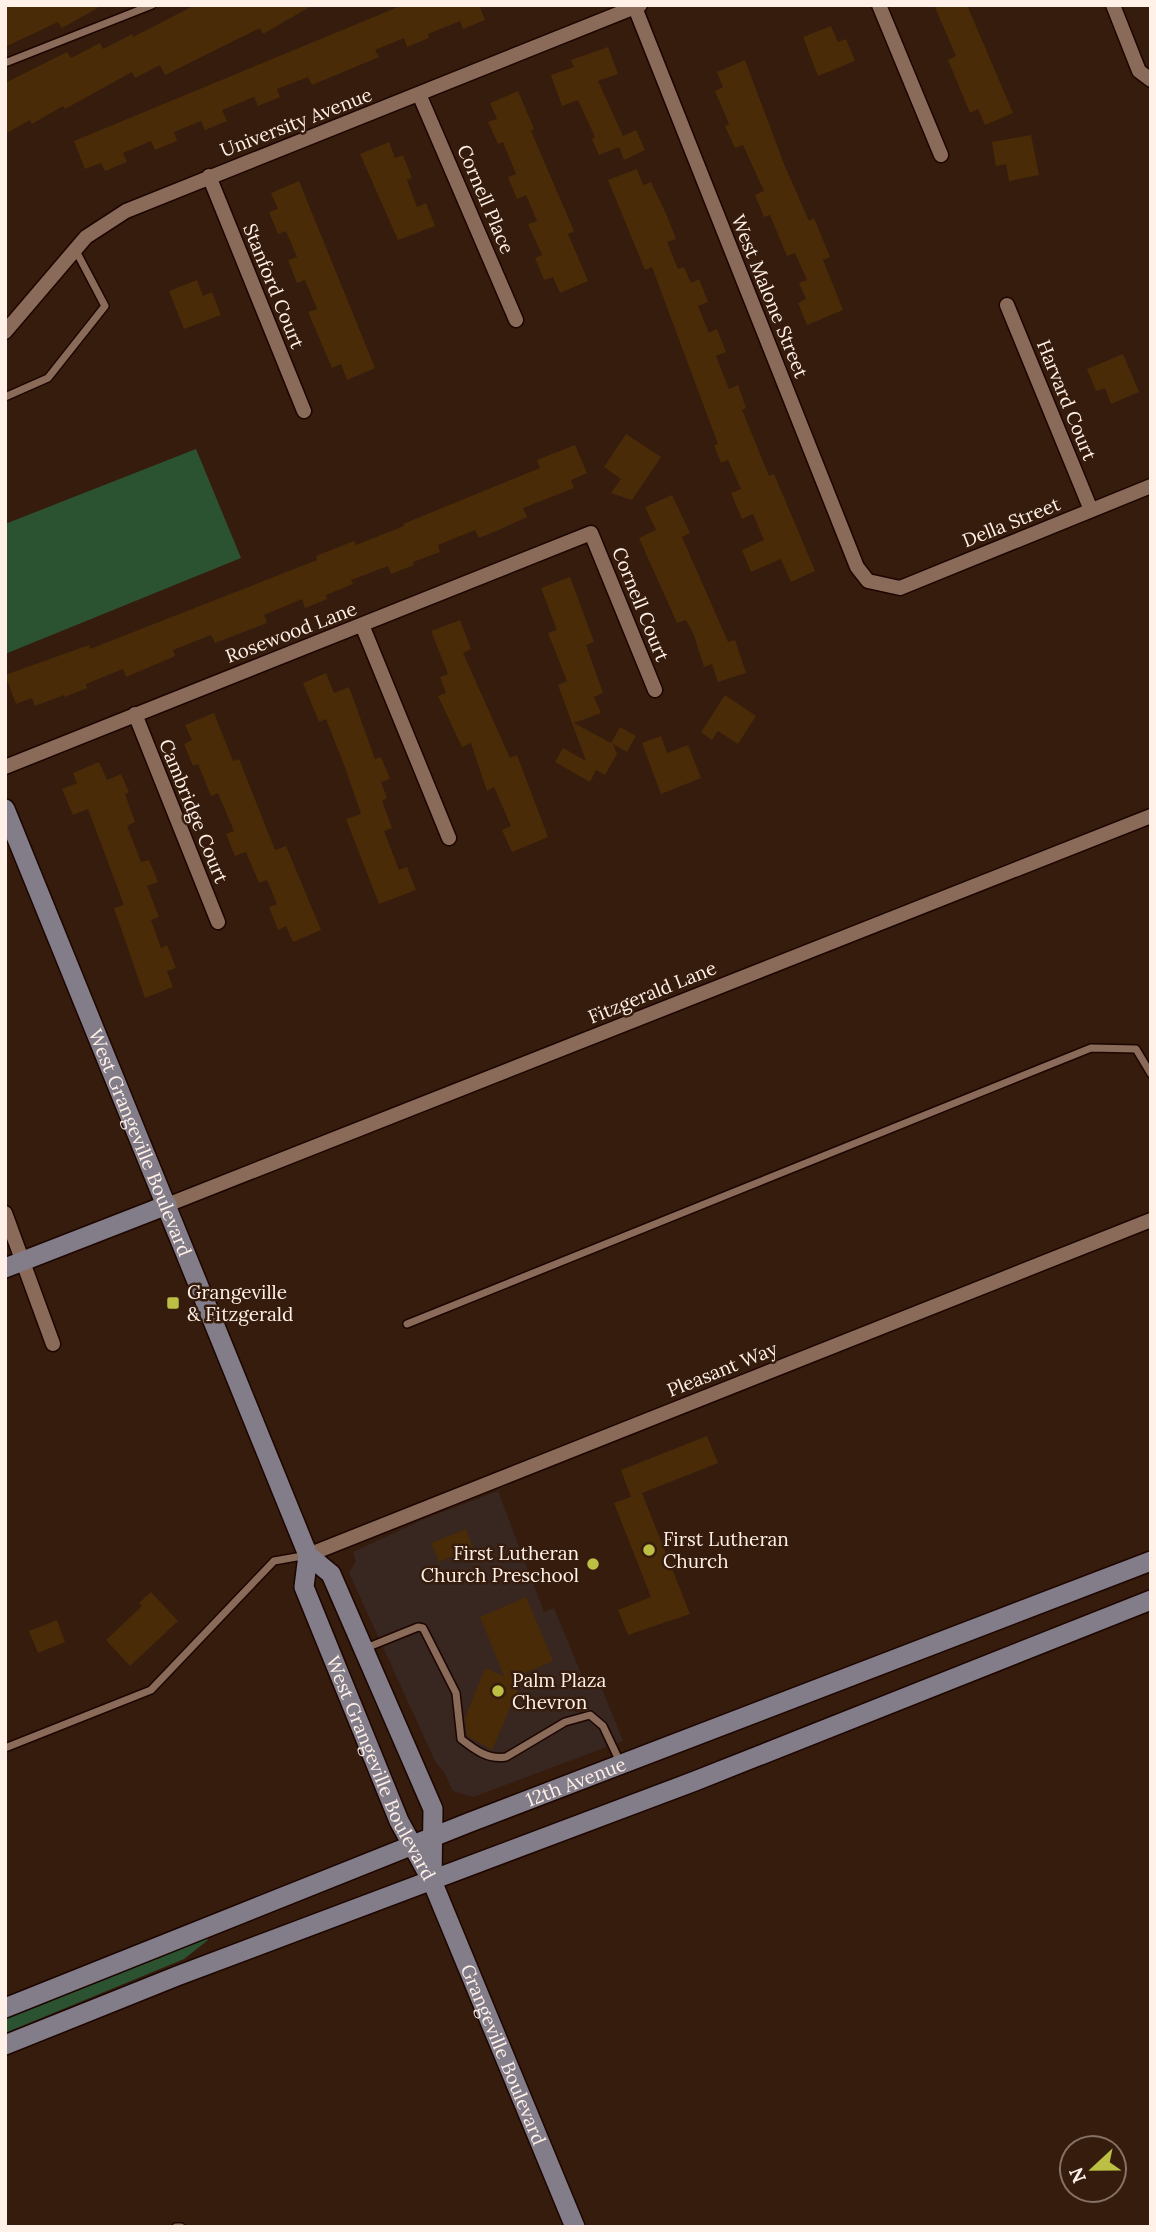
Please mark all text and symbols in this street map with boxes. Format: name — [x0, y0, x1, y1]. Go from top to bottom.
street label: University Avenue — [217, 82, 375, 162]
street label: Cornell Place — [452, 141, 520, 257]
street label: West Malone Street — [726, 211, 814, 382]
street label: Stanford Court — [238, 220, 310, 353]
street label: Harvard Court — [1032, 336, 1102, 464]
street label: Della Street — [959, 491, 1064, 553]
street label: Cornell Court — [607, 543, 675, 665]
street label: Rosewood Lane — [222, 596, 360, 668]
street label: Cambridge Court — [154, 735, 234, 887]
street label: Fitzgerald Lane — [584, 955, 720, 1029]
street label: West Grangeville Boulevard — [84, 1025, 197, 1260]
place label: Grangeville & Fitzgerald — [187, 1280, 293, 1326]
marker: Grangeville & Fitzgerald — [165, 1295, 181, 1311]
street label: Pleasant Way — [663, 1336, 781, 1402]
place label: First Lutheran Church — [663, 1527, 789, 1573]
place label: First Lutheran Church Preschool — [421, 1541, 579, 1587]
marker: First Lutheran Church — [641, 1542, 657, 1558]
marker: First Lutheran Church Preschool — [585, 1556, 601, 1572]
street label: West Grangeville Boulevard — [321, 1652, 441, 1884]
place label: Palm Plaza Chevron — [512, 1668, 606, 1714]
marker: Palm Plaza Chevron — [490, 1683, 506, 1699]
street label: 12th Avenue — [522, 1752, 629, 1812]
street label: Grangeville Boulevard — [456, 1960, 552, 2149]
north arrow — [1058, 2134, 1128, 2204]
text: N — [1063, 2164, 1091, 2187]

